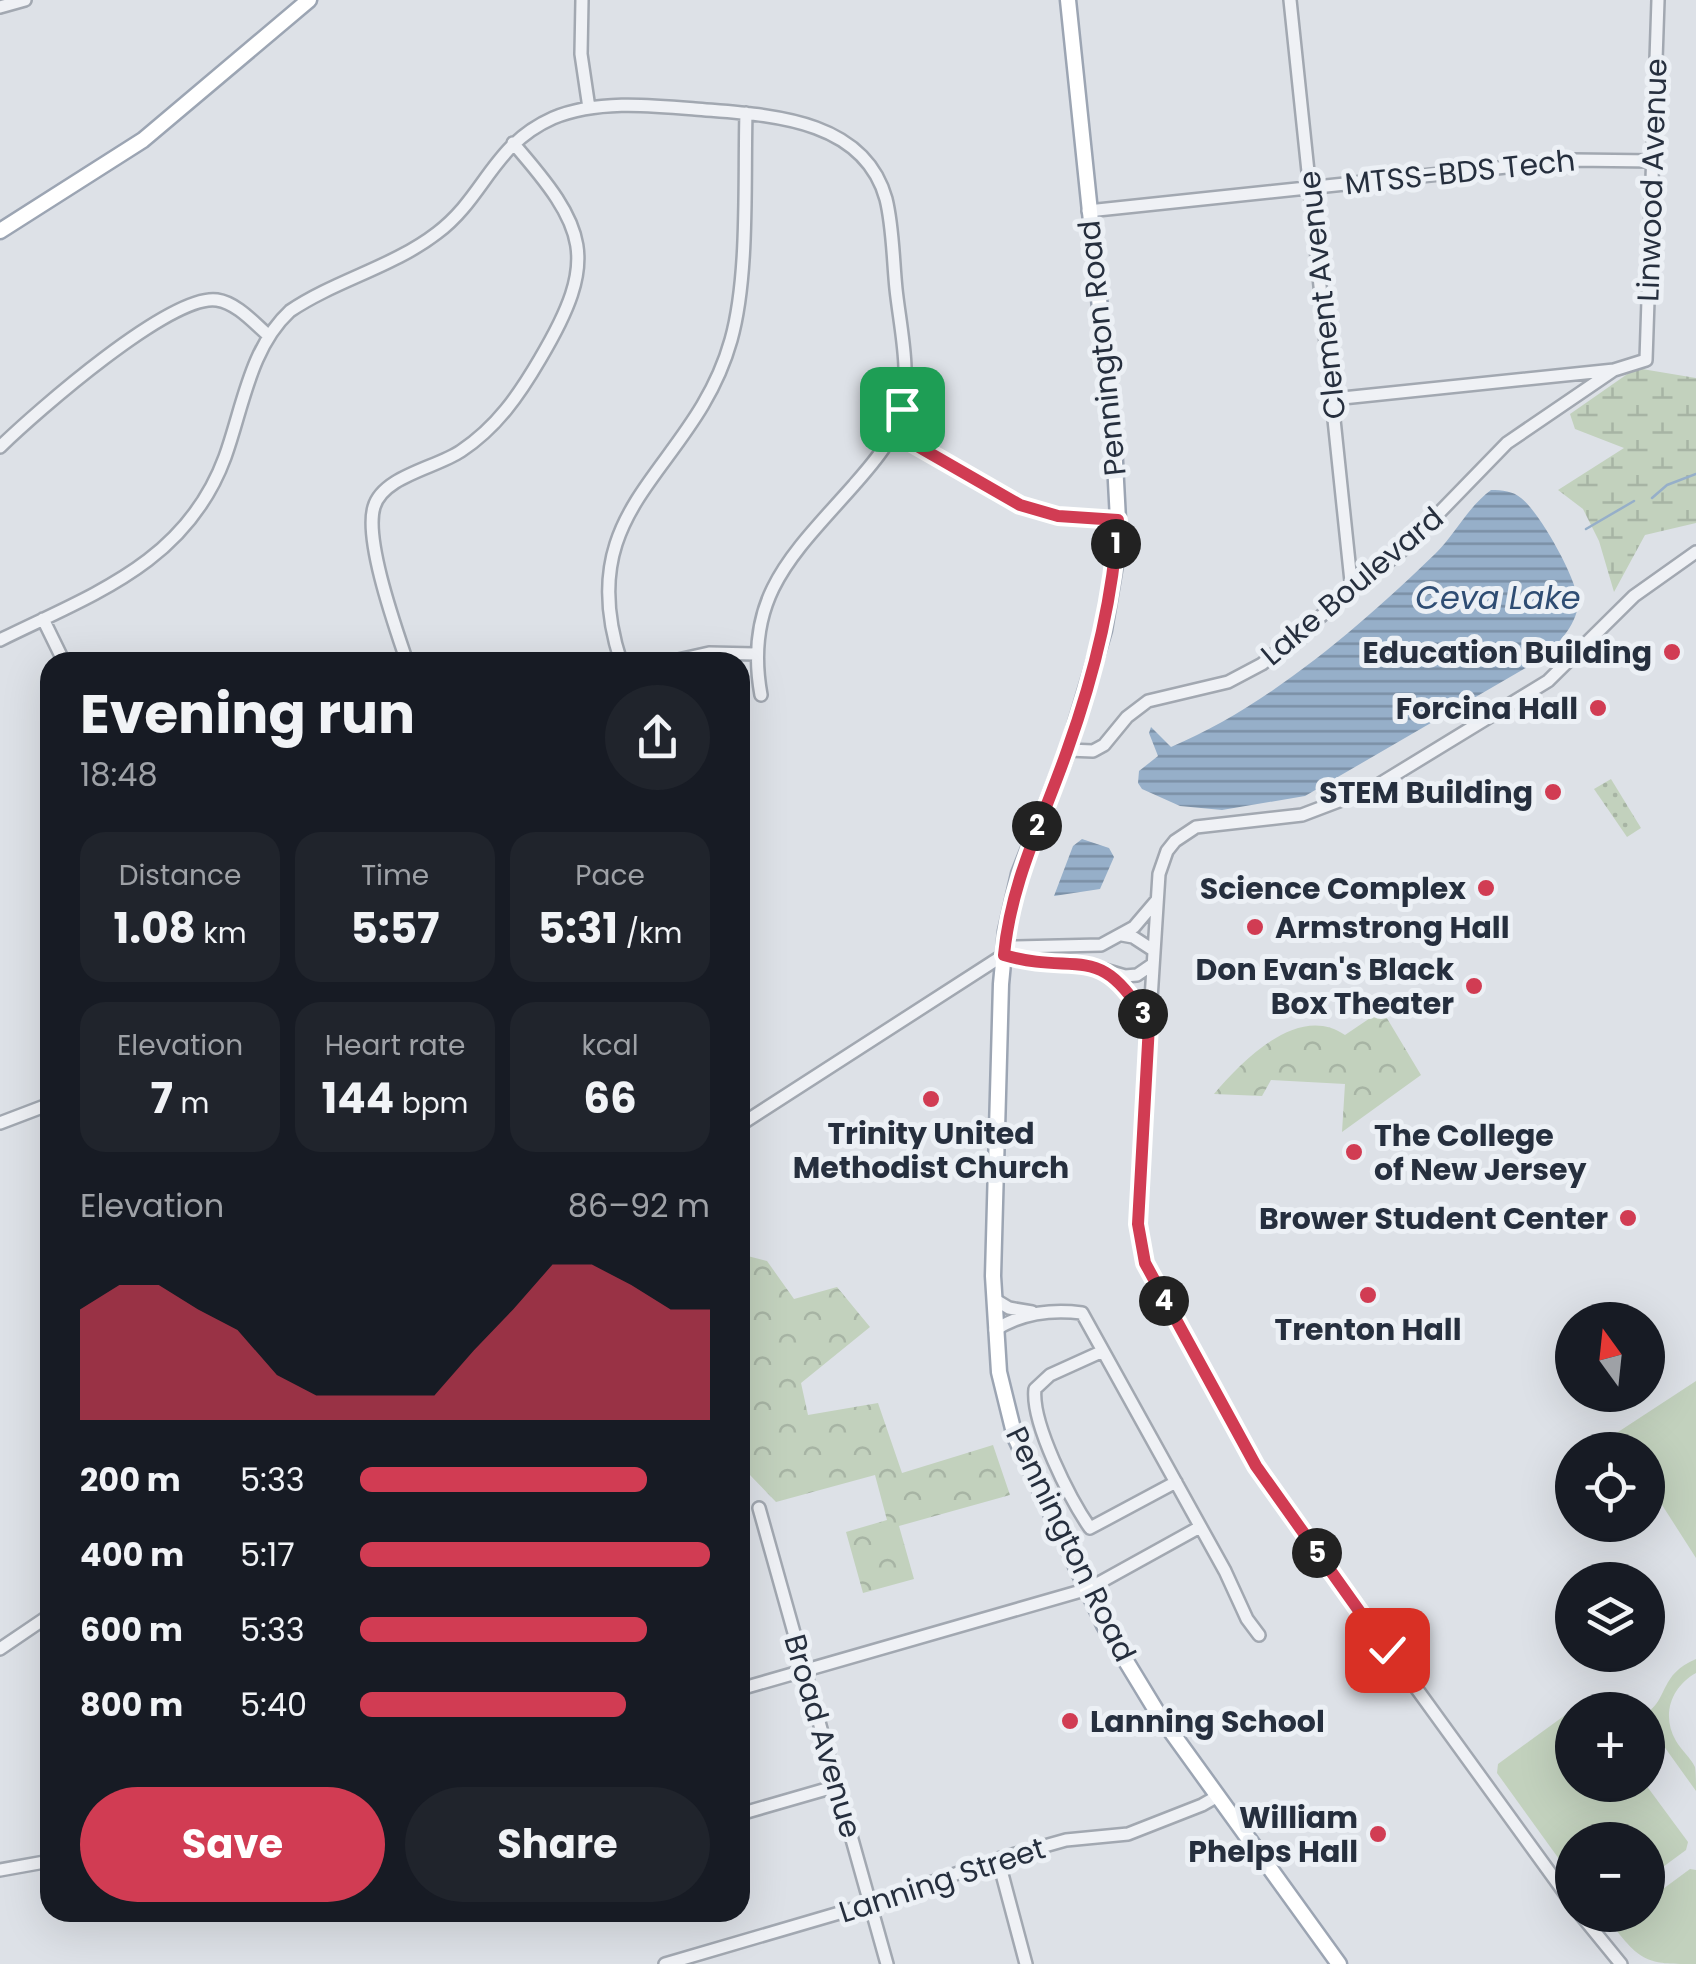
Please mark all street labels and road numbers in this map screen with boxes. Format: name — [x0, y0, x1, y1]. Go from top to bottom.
street label: Linwood Avenue — [1626, 58, 1678, 302]
street label: MTSS-BDS Tech — [1343, 139, 1577, 205]
street label: Clement Avenue — [1288, 169, 1356, 421]
street label: Pennington Road — [1067, 218, 1137, 478]
street label: Lake Boulevard — [1251, 497, 1453, 675]
street label: Pennington Road — [995, 1419, 1147, 1669]
street label: Broad Avenue — [773, 1629, 873, 1843]
street label: Lanning Street — [833, 1826, 1051, 1934]

